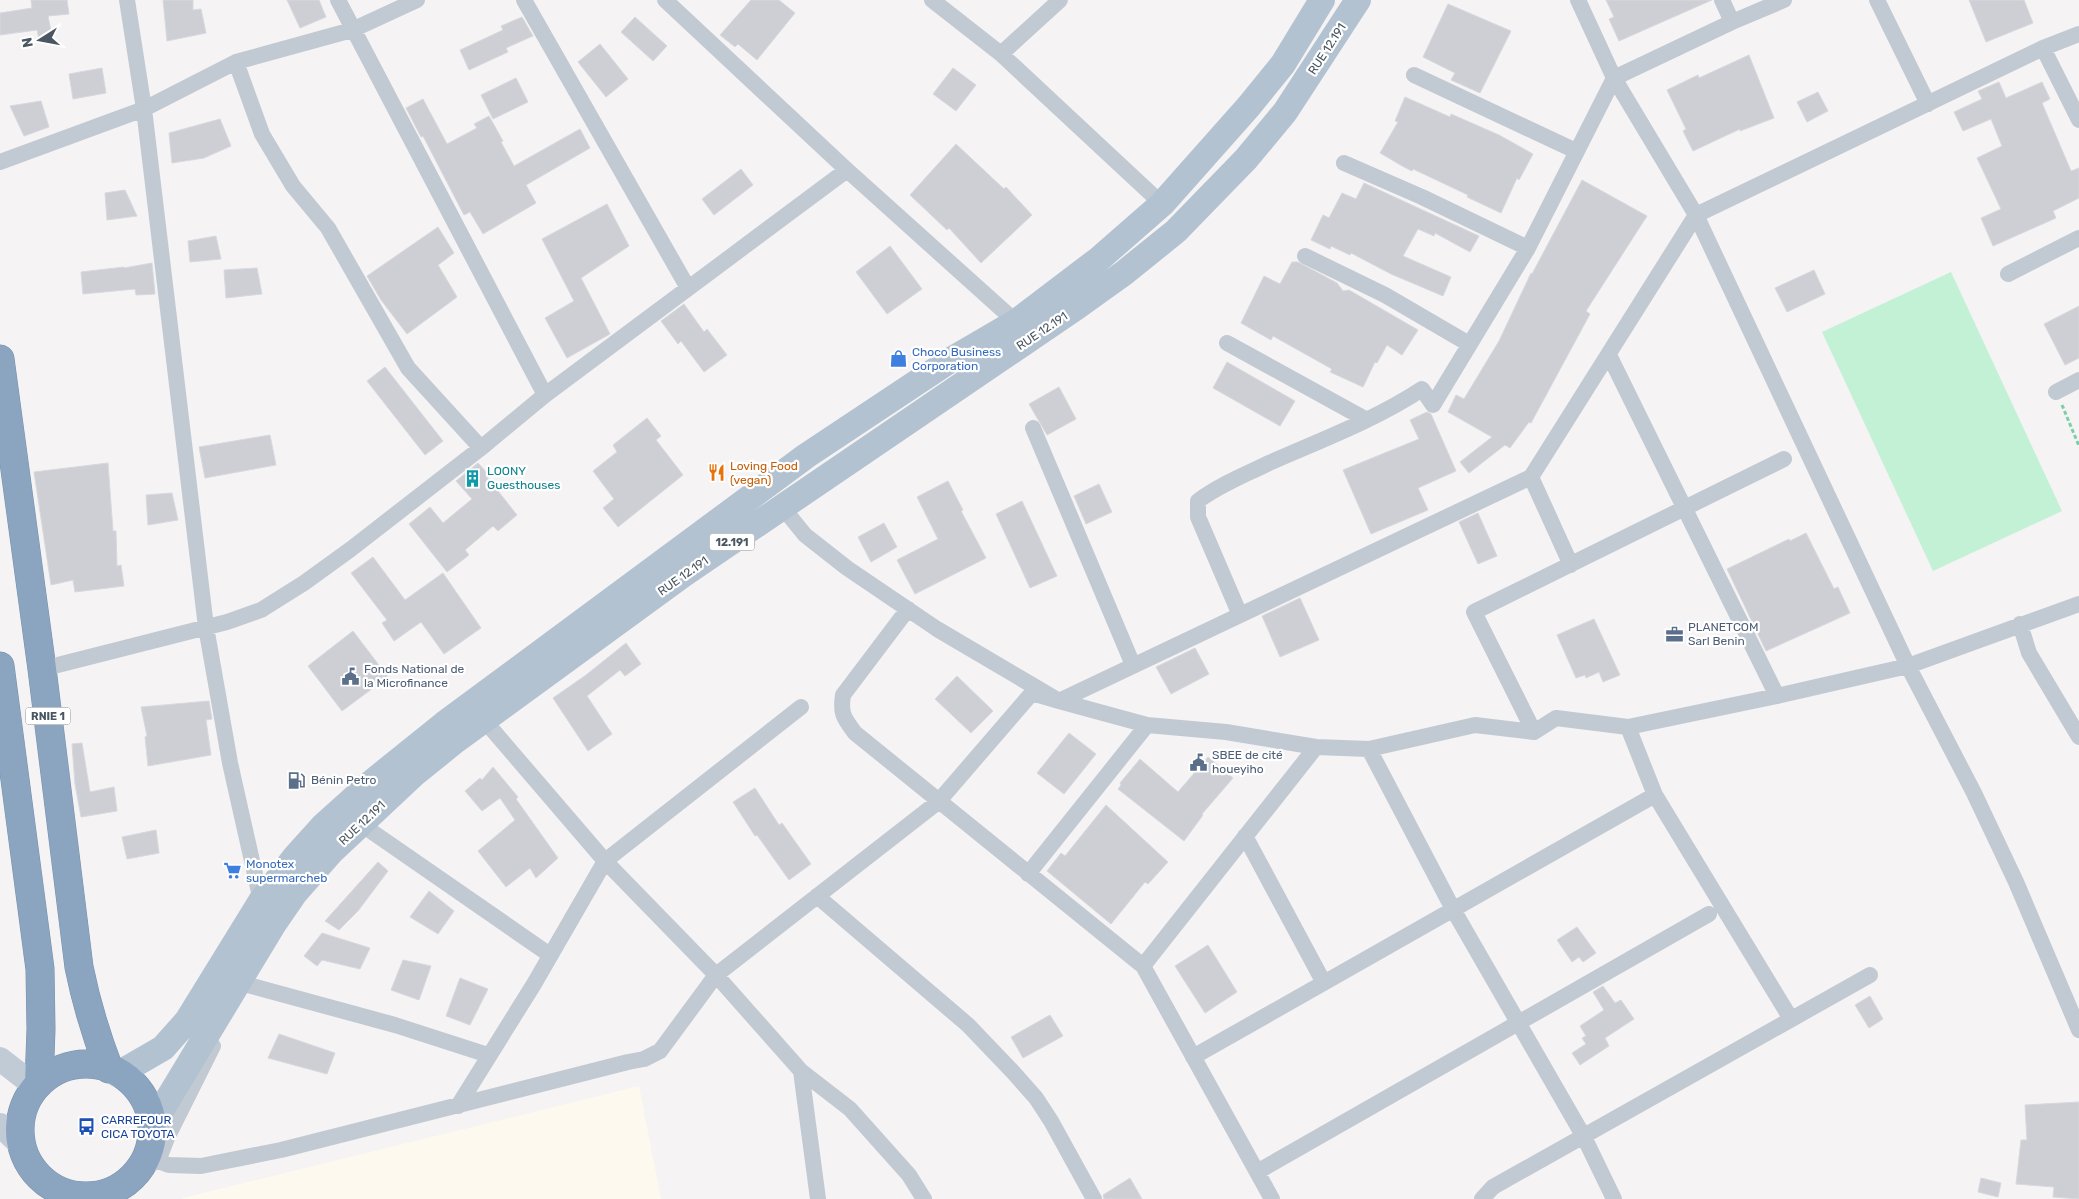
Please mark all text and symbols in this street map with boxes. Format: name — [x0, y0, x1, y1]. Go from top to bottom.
north arrow — [15, 15, 65, 65]
street label: RUE 12.191 — [1305, 21, 1349, 77]
text: N — [18, 36, 37, 49]
street label: RUE 12.191 — [1014, 309, 1070, 353]
place label: Choco Business Corporation — [912, 345, 1001, 373]
shop icon: Choco Business Corporation — [888, 349, 908, 369]
place label: Loving Food (vegan) — [730, 459, 798, 487]
restaurant icon: Loving Food (vegan) — [706, 463, 726, 483]
place label: LOONY Guesthouses — [487, 464, 560, 492]
building icon: LOONY Guesthouses — [463, 468, 483, 488]
road number: 12.191 — [710, 534, 754, 550]
street label: RUE 12.191 — [655, 554, 711, 598]
place label: PLANETCOM Sarl Benin — [1688, 620, 1759, 648]
office icon: PLANETCOM Sarl Benin — [1664, 624, 1684, 644]
place label: Fonds National de la Microfinance — [364, 662, 465, 690]
public building icon: Fonds National de la Microfinance — [340, 666, 360, 686]
road number: RNIE 1 — [26, 708, 70, 724]
place label: SBEE de cité houeyiho — [1212, 748, 1283, 776]
public building icon: SBEE de cité houeyiho — [1188, 752, 1208, 772]
fuel station icon: Bénin Petro — [287, 770, 307, 790]
place label: Bénin Petro — [311, 773, 377, 787]
street label: RUE 12.191 — [336, 798, 388, 848]
place label: Monotex supermarcheb — [246, 857, 327, 885]
supermarket icon: Monotex supermarcheb — [222, 861, 242, 881]
place label: CARREFOUR CICA TOYOTA — [101, 1113, 175, 1141]
bus stop icon: CARREFOUR CICA TOYOTA — [77, 1117, 97, 1137]

